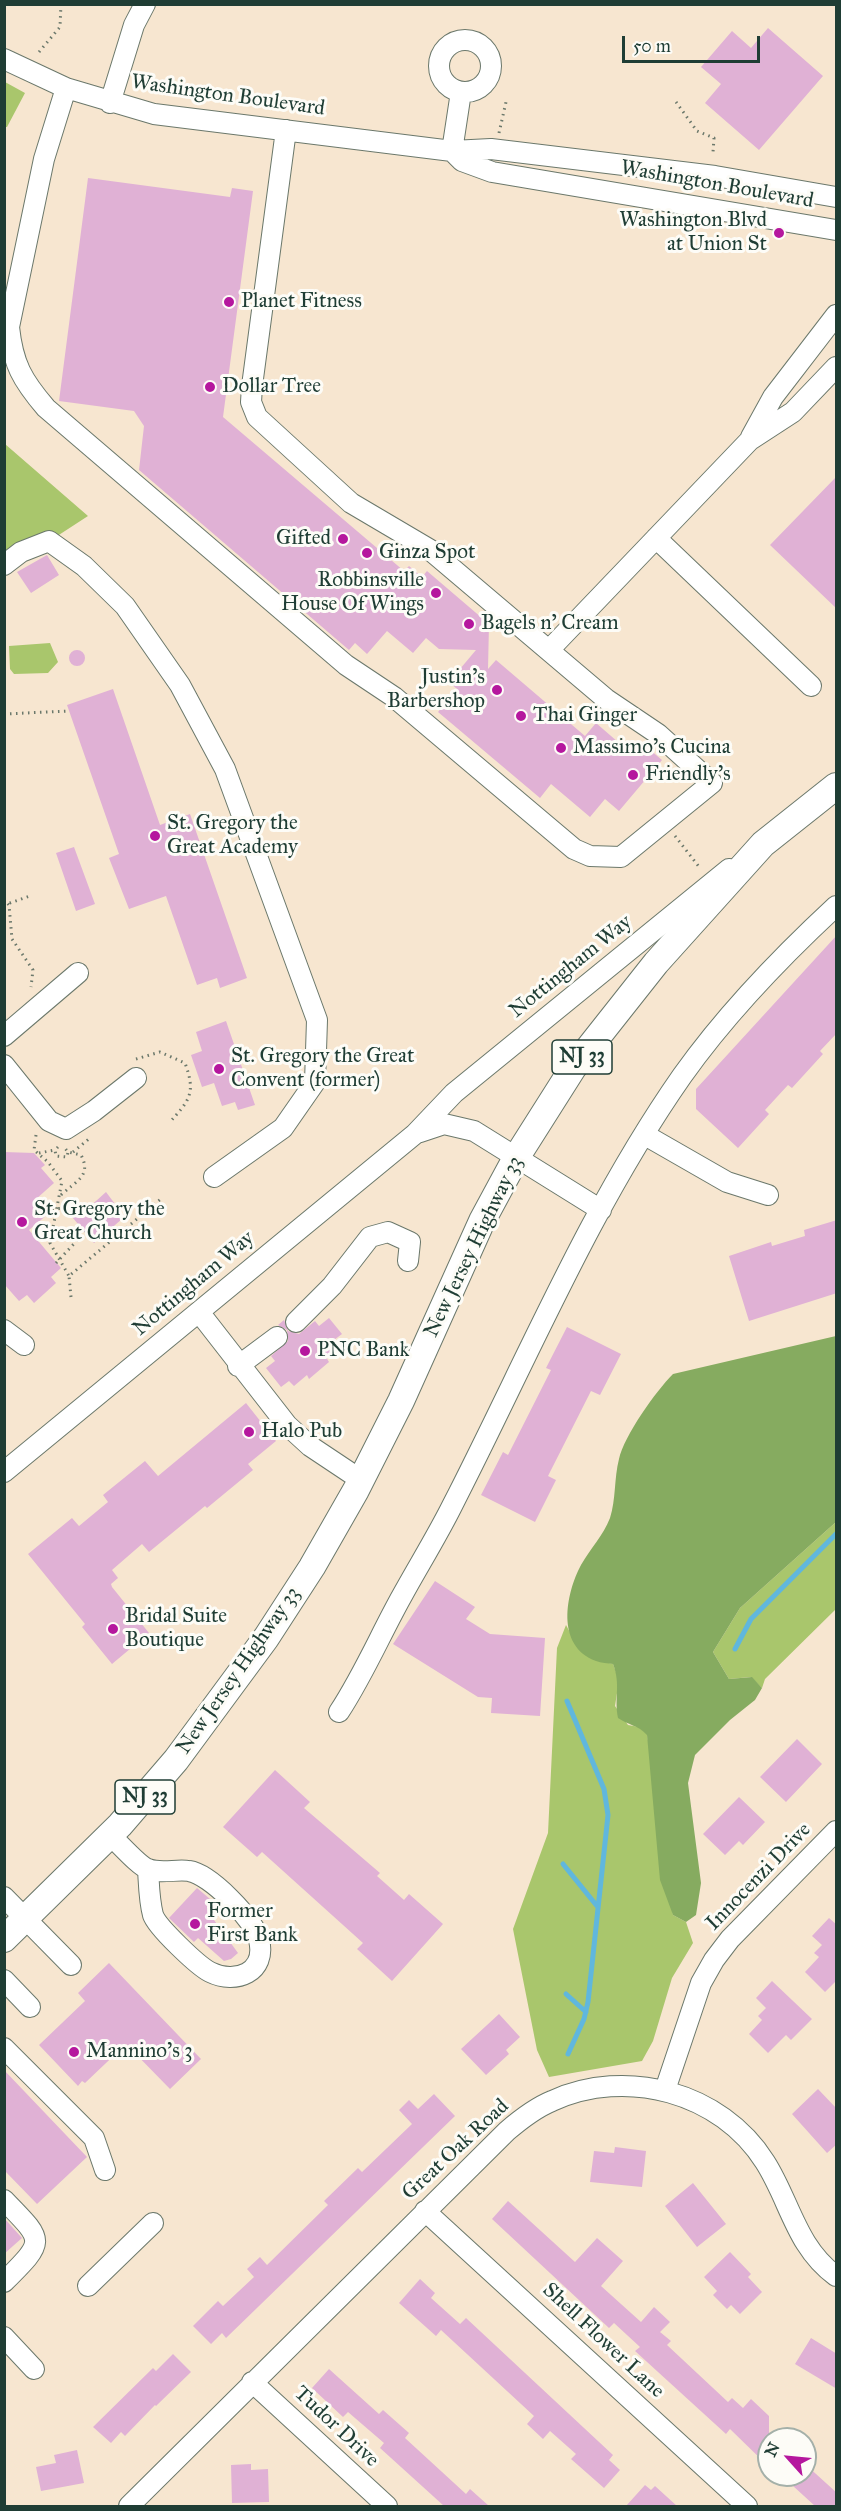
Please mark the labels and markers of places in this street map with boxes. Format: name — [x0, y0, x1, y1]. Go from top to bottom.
place label: Washington Blvd at Union St — [619, 208, 767, 258]
marker: Washington Blvd at Union St — [772, 226, 786, 240]
place label: Planet Fitness — [241, 289, 362, 315]
marker: Planet Fitness — [222, 295, 236, 309]
place label: Dollar Tree — [222, 374, 321, 400]
marker: Dollar Tree — [203, 380, 217, 394]
place label: Gifted — [276, 526, 331, 552]
marker: Gifted — [336, 532, 350, 546]
place label: Ginza Spot — [379, 540, 475, 566]
marker: Ginza Spot — [360, 546, 374, 560]
place label: Robbinsville House Of Wings — [281, 568, 424, 618]
marker: Robbinsville House Of Wings — [429, 586, 443, 600]
place label: Bagels n' Cream — [481, 611, 619, 637]
marker: Bagels n' Cream — [462, 617, 476, 631]
place label: Justin's Barbershop — [387, 665, 485, 715]
marker: Justin's Barbershop — [490, 683, 504, 697]
place label: Thai Ginger — [533, 703, 637, 729]
marker: Thai Ginger — [514, 709, 528, 723]
place label: Massimo's Cucina — [573, 735, 731, 761]
marker: Massimo's Cucina — [554, 741, 568, 755]
place label: Friendly's — [645, 762, 731, 788]
marker: Friendly's — [626, 768, 640, 782]
place label: St. Gregory the Great Academy — [167, 811, 298, 861]
marker: St. Gregory the Great Academy — [148, 829, 162, 843]
place label: St. Gregory the Great Convent (former) — [231, 1044, 414, 1094]
marker: St. Gregory the Great Convent (former) — [212, 1062, 226, 1076]
place label: St. Gregory the Great Church — [34, 1197, 165, 1247]
marker: St. Gregory the Great Church — [15, 1215, 29, 1229]
place label: PNC Bank — [317, 1338, 409, 1364]
marker: PNC Bank — [298, 1344, 312, 1358]
place label: Halo Pub — [261, 1419, 342, 1445]
marker: Halo Pub — [242, 1425, 256, 1439]
place label: Bridal Suite Boutique — [125, 1604, 227, 1654]
marker: Bridal Suite Boutique — [106, 1622, 120, 1636]
place label: Former First Bank — [207, 1899, 298, 1949]
marker: Former First Bank — [188, 1917, 202, 1931]
place label: Mannino's 3 — [86, 2039, 193, 2065]
marker: Mannino's 3 — [67, 2045, 81, 2059]

